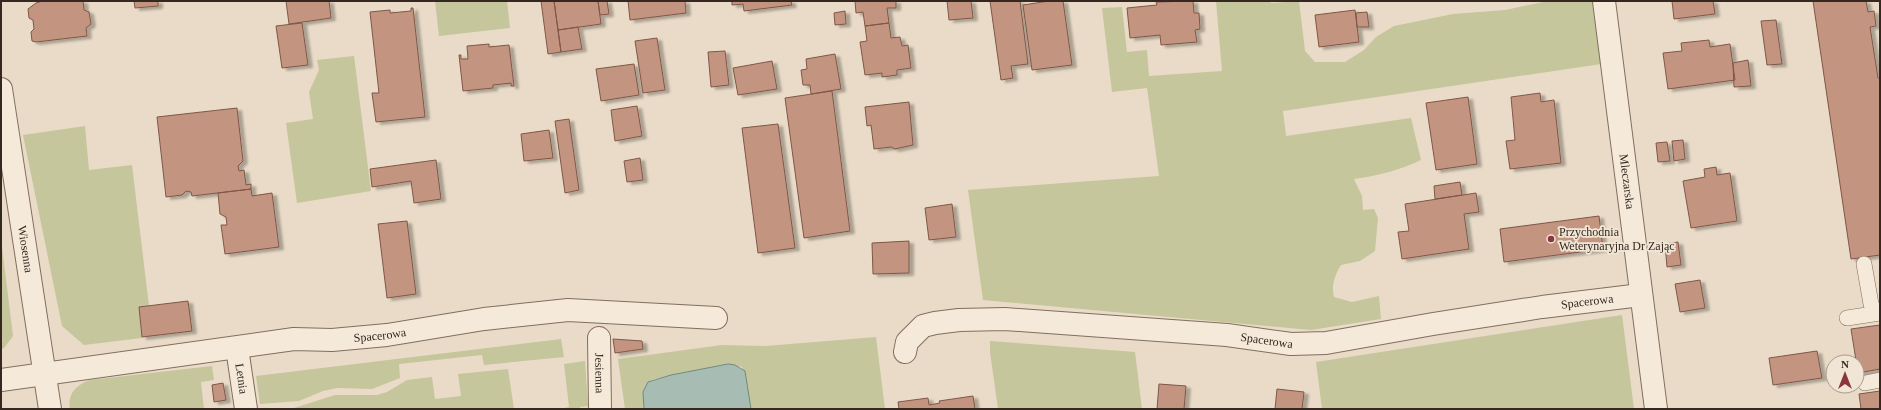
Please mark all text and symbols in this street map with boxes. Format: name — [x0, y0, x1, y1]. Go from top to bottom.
street label: Mleczarska — [1617, 153, 1638, 211]
street label: Wiosenna — [15, 225, 36, 274]
place label: Przychodnia Weterynaryjna Dr Zając — [1559, 225, 1675, 253]
marker: Przychodnia Weterynaryjna Dr Zając — [1546, 234, 1556, 244]
street label: Spacerowa — [1560, 291, 1615, 312]
street label: Spacerowa — [353, 325, 408, 345]
street label: Spacerowa — [1240, 330, 1294, 351]
street label: Jesienna — [592, 353, 607, 394]
north arrow — [1825, 354, 1865, 394]
text: N — [1841, 358, 1849, 370]
street label: Letnia — [232, 362, 251, 396]

